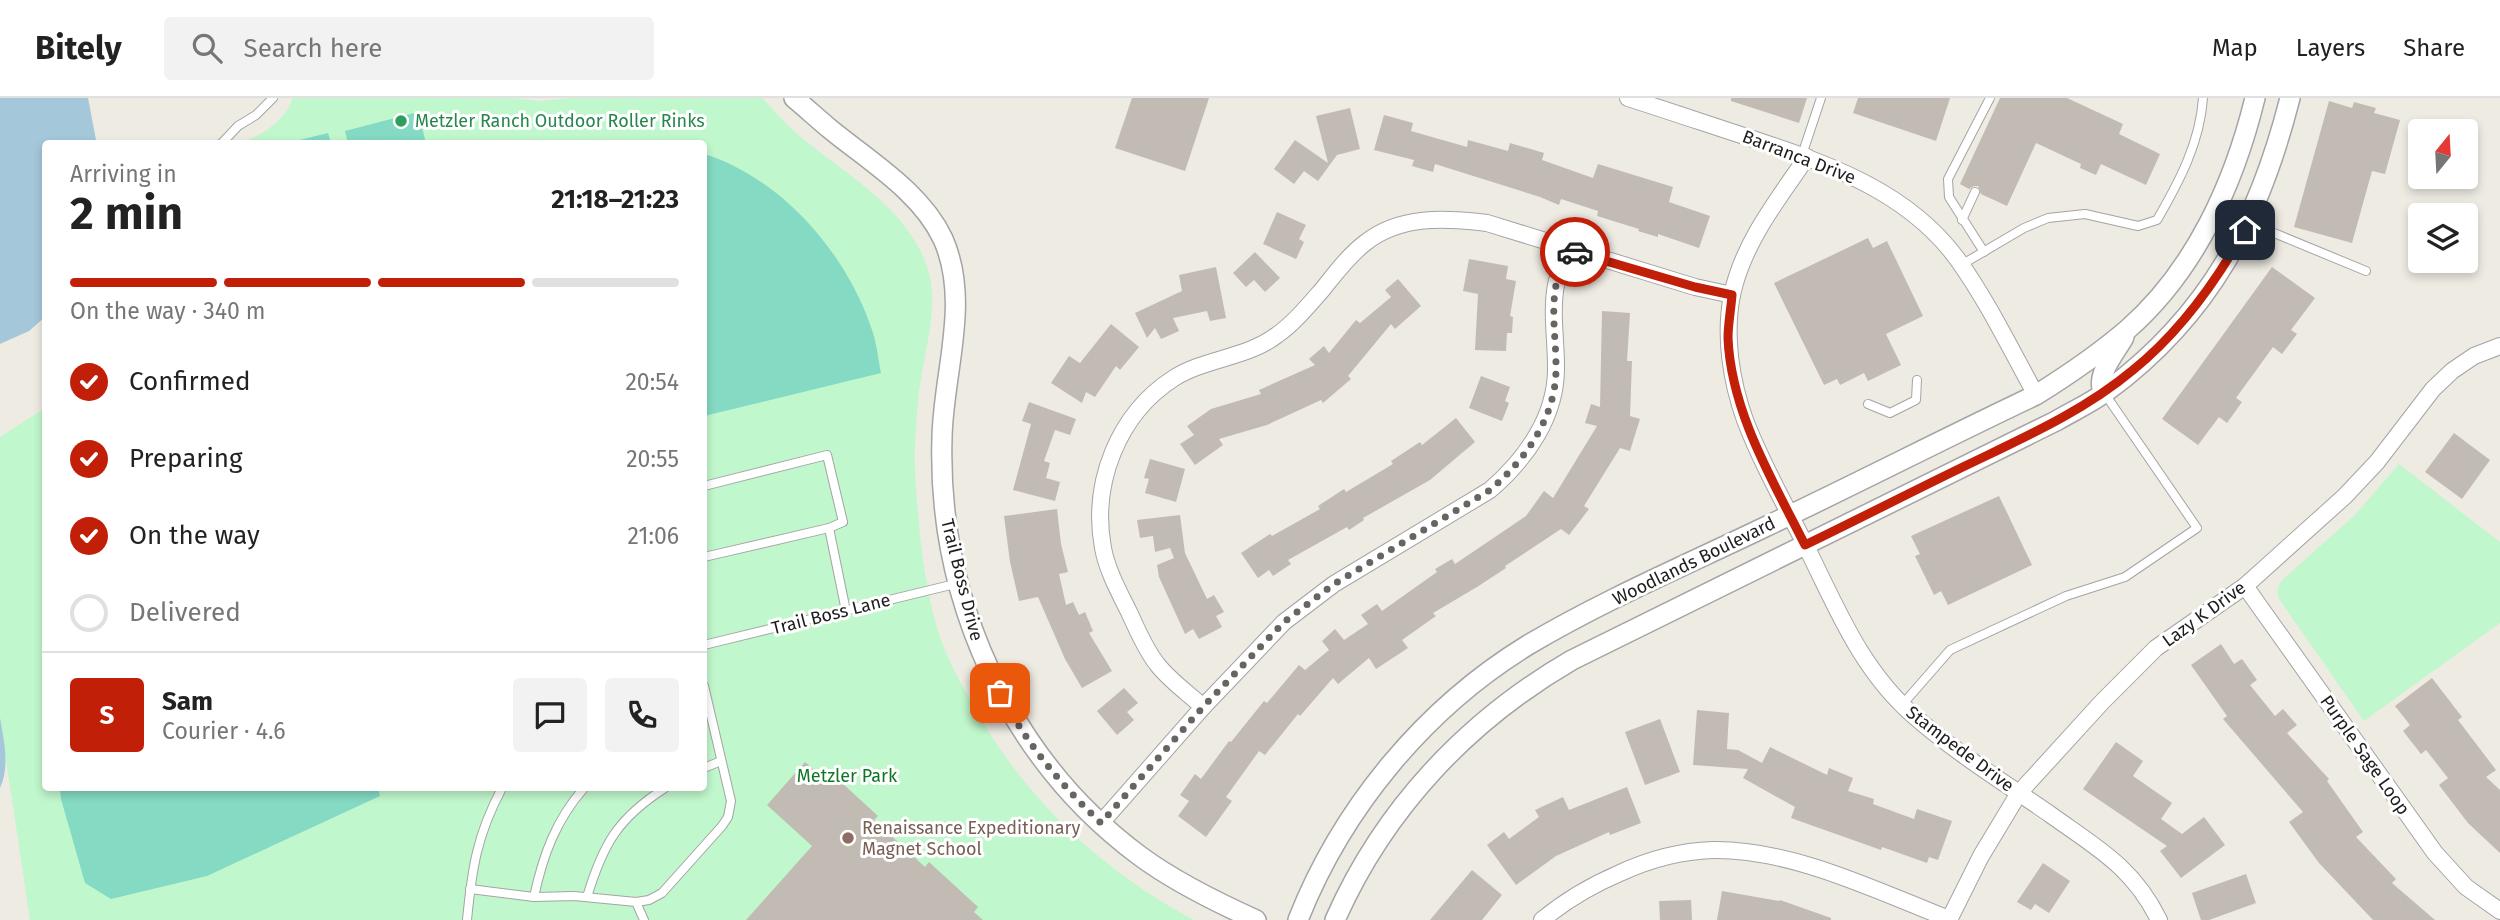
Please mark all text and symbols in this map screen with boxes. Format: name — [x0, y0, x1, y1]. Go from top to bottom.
search box — [164, 17, 654, 80]
text: Bitely — [35, 28, 122, 68]
icon: search — [188, 29, 226, 67]
text: Search here — [244, 33, 382, 64]
text: Map — [2212, 34, 2258, 62]
text: Layers — [2296, 34, 2365, 62]
text: Share — [2403, 34, 2465, 62]
place label: Metzler Ranch Outdoor Roller Rinks — [415, 110, 705, 132]
marker: Metzler Ranch Outdoor Roller Rinks — [393, 113, 409, 129]
north arrow — [2408, 119, 2478, 189]
map controls — [2408, 119, 2478, 273]
street label: Barranca Drive — [1739, 125, 1859, 189]
text: Arriving in — [70, 160, 177, 188]
text: 21:18–21:23 — [551, 184, 679, 215]
text: 2 min — [70, 186, 183, 241]
pin — [2215, 200, 2275, 260]
button: layers — [2408, 203, 2478, 273]
icon: home — [2226, 211, 2264, 249]
courier — [1540, 217, 1610, 287]
icon: car — [1556, 233, 1594, 271]
text: On the way · 340 m — [70, 297, 266, 325]
icon: check — [70, 363, 108, 401]
text: Confirmed — [129, 366, 250, 397]
text: 20:54 — [625, 368, 679, 396]
icon: check — [70, 440, 108, 478]
text: Preparing — [129, 443, 242, 474]
text: 20:55 — [626, 445, 679, 473]
street label: Woodlands Boulevard — [1609, 512, 1779, 610]
icon: check — [70, 517, 108, 555]
street label: Trail Boss Drive — [936, 517, 988, 643]
text: On the way — [129, 520, 260, 551]
text: 21:06 — [628, 522, 679, 550]
street label: Lazy K Drive — [2158, 576, 2250, 652]
street label: Trail Boss Lane — [769, 589, 893, 639]
text: Delivered — [129, 597, 241, 628]
pin — [970, 663, 1030, 723]
icon: bag — [981, 674, 1019, 712]
button: chat — [513, 678, 587, 752]
button: phone — [605, 678, 679, 752]
text: Sam — [162, 686, 213, 717]
street label: Purple Sage Loop — [2316, 691, 2414, 819]
text: S — [100, 700, 114, 731]
street label: Stampede Drive — [1902, 701, 2018, 797]
text: Courier · 4.6 — [162, 717, 286, 745]
park label: Metzler Park — [797, 765, 898, 787]
place label: Renaissance Expeditionary Magnet School — [862, 817, 1081, 860]
marker: Renaissance Expeditionary Magnet School — [840, 830, 856, 846]

